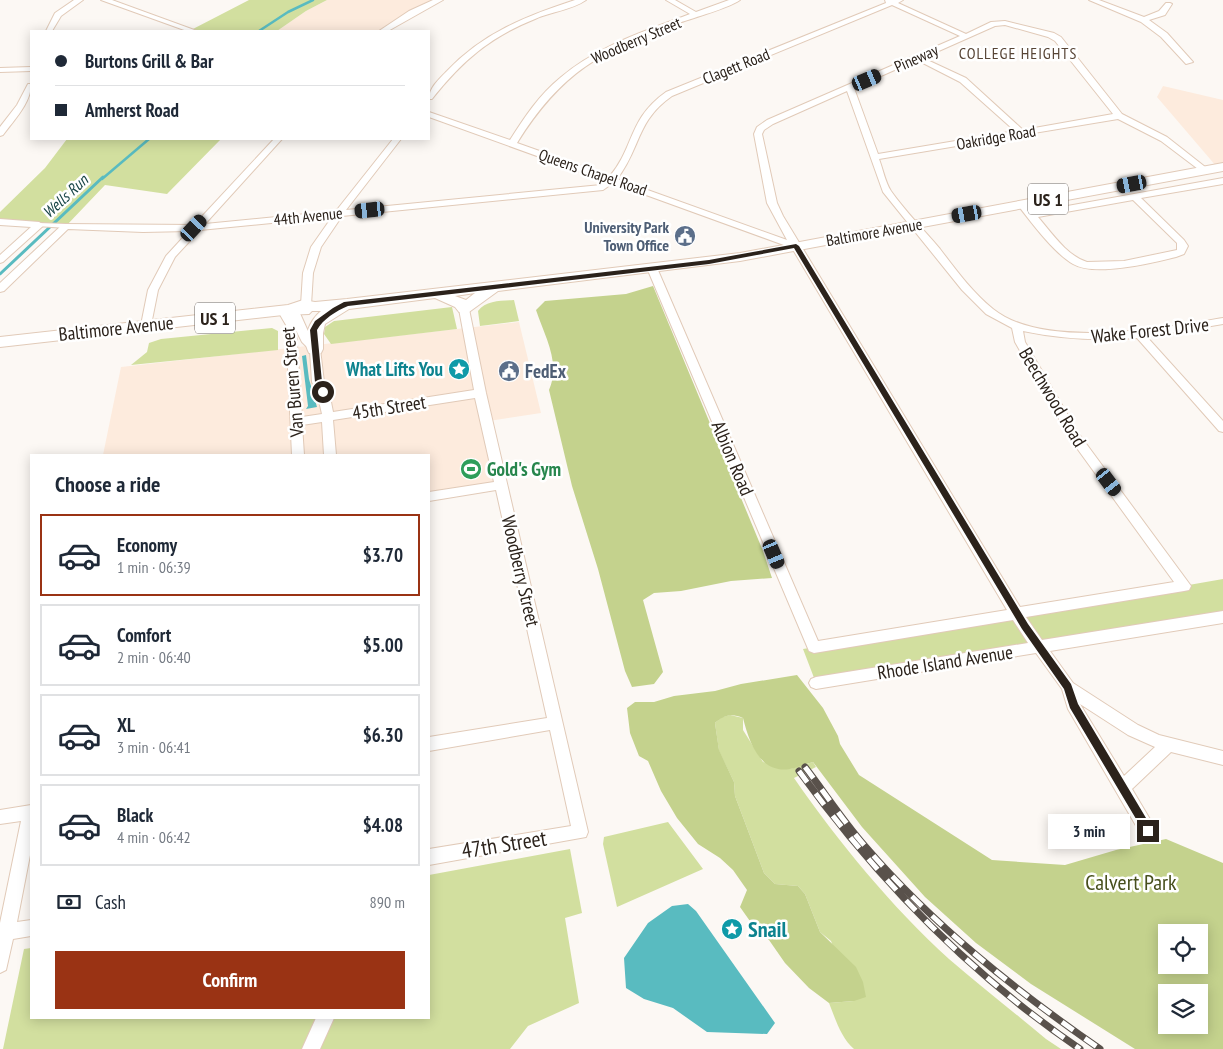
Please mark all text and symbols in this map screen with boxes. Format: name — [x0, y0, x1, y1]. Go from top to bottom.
street label: Woodberry Street — [588, 12, 684, 68]
street label: Pineway — [891, 39, 941, 77]
district label: COLLEGE HEIGHTS — [959, 43, 1077, 63]
street label: Clagett Road — [700, 44, 772, 88]
text: Burtons Grill & Bar — [85, 49, 214, 73]
car — [850, 67, 883, 93]
text: Amherst Road — [85, 98, 179, 122]
street label: Oakridge Road — [955, 120, 1037, 154]
street label: Queens Chapel Road — [536, 144, 650, 200]
water label: Wells Run — [38, 169, 93, 222]
car — [1115, 174, 1148, 194]
road number: US 1 — [1028, 183, 1068, 214]
car — [354, 201, 385, 219]
street label: 44th Avenue — [273, 202, 343, 230]
car — [950, 204, 983, 224]
car — [178, 212, 209, 244]
street label: Baltimore Avenue — [824, 214, 924, 250]
place label: University Park Town Office — [584, 217, 669, 255]
public building icon: University Park Town Office — [673, 224, 697, 248]
road number: US 1 — [195, 302, 235, 334]
street label: Baltimore Avenue — [57, 310, 175, 346]
street label: Wake Forest Drive — [1090, 312, 1210, 348]
street label: Van Buren Street — [275, 325, 309, 439]
street label: Beechwood Road — [1014, 343, 1092, 451]
place label: What Lifts You — [345, 357, 443, 381]
place icon: What Lifts You — [447, 357, 471, 381]
public building icon: FedEx — [497, 359, 521, 383]
place label: FedEx — [525, 359, 567, 383]
route start — [312, 381, 334, 403]
street label: 45th Street — [351, 389, 428, 425]
street label: Albion Road — [707, 417, 759, 499]
sports icon: Gold's Gym — [459, 457, 483, 481]
place label: Gold's Gym — [487, 457, 561, 481]
car — [1093, 466, 1124, 498]
text: Choose a ride — [55, 470, 160, 498]
street label: Woodberry Street — [497, 513, 546, 630]
icon: car — [57, 533, 102, 578]
text: Economy — [117, 533, 177, 557]
car — [761, 537, 786, 571]
text: $3.70 — [363, 543, 403, 567]
text: 1 min · 06:39 — [117, 557, 191, 577]
icon: car — [57, 623, 102, 668]
text: Comfort — [117, 623, 171, 647]
text: $5.00 — [363, 633, 403, 657]
street label: Rhode Island Avenue — [876, 639, 1015, 685]
text: 2 min · 06:40 — [117, 647, 191, 667]
icon: car — [57, 713, 102, 758]
text: XL — [117, 713, 135, 737]
text: $6.30 — [363, 723, 403, 747]
text: 3 min · 06:41 — [117, 737, 191, 757]
icon: car — [57, 803, 102, 848]
text: Black — [117, 803, 153, 827]
text: $4.08 — [363, 813, 403, 837]
callout: 3 min — [1048, 814, 1130, 848]
route end — [1137, 820, 1159, 842]
text: 3 min — [1073, 821, 1105, 841]
street label: 47th Street — [460, 823, 548, 865]
text: 4 min · 06:42 — [117, 827, 191, 847]
park label: Calvert Park — [1085, 868, 1177, 896]
icon: cash — [55, 888, 83, 916]
text: Cash — [95, 890, 126, 914]
text: 890 m — [370, 892, 405, 912]
place label: Snail — [748, 915, 788, 943]
place icon: Snail — [720, 917, 744, 941]
map controls — [1158, 924, 1208, 1034]
button: locate — [1158, 924, 1208, 974]
button: Confirm — [55, 951, 405, 1009]
button: layers — [1158, 984, 1208, 1034]

